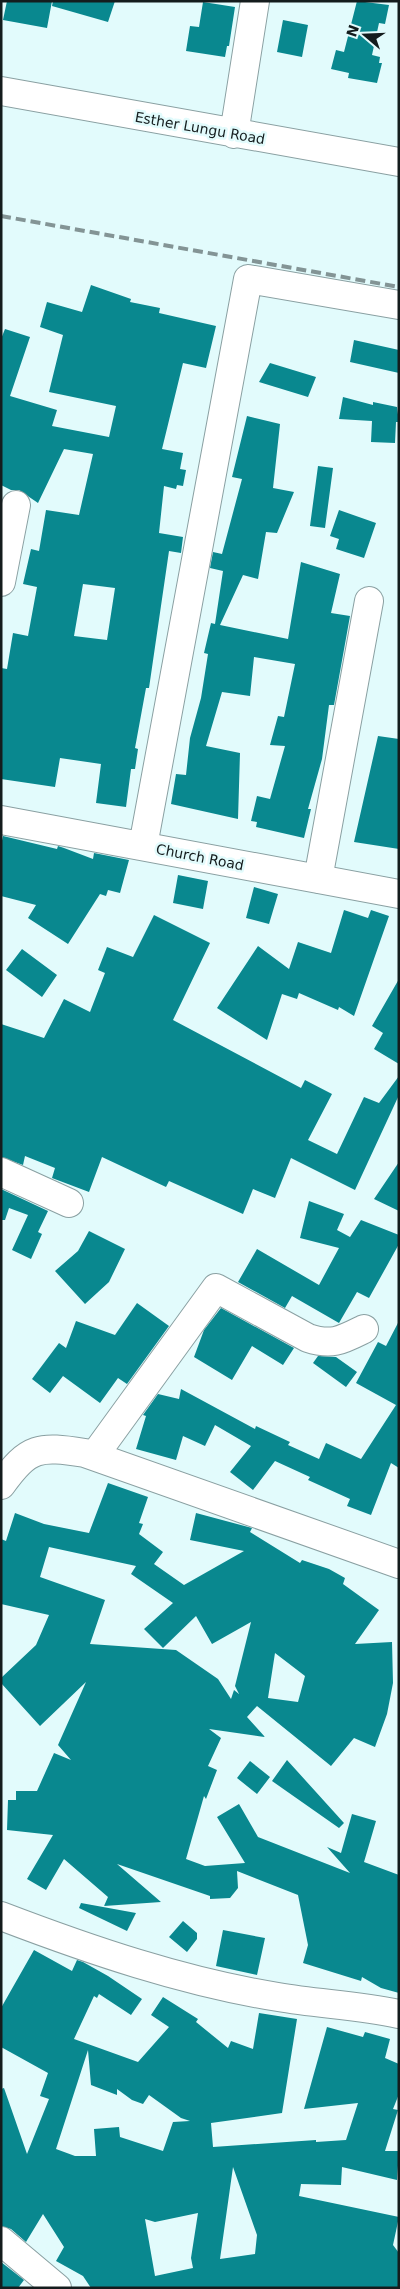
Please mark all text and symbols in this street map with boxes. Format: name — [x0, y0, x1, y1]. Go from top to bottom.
north arrow — [340, 10, 390, 60]
text: N — [343, 23, 362, 39]
street label: Esther Lungu Road — [134, 109, 266, 147]
street label: Church Road — [155, 841, 245, 873]

